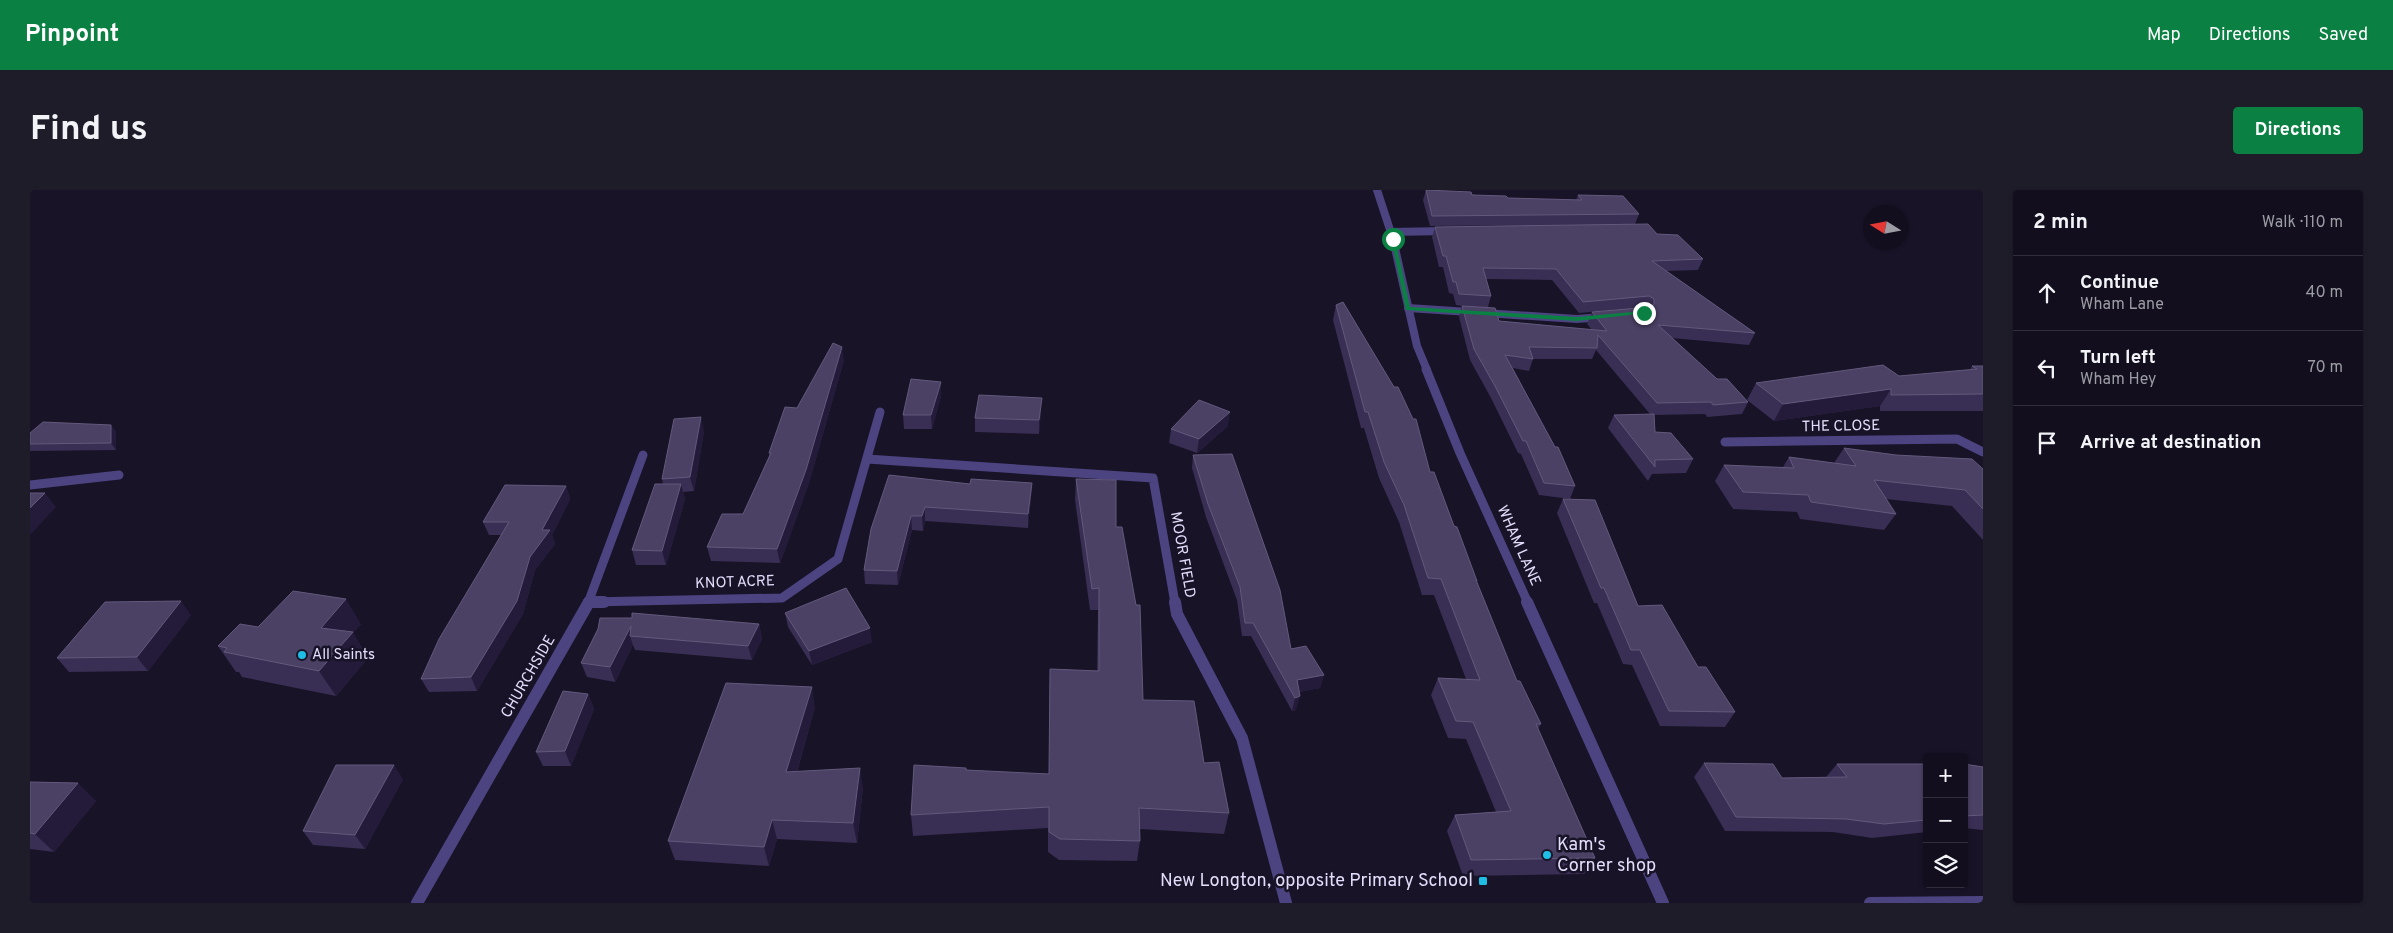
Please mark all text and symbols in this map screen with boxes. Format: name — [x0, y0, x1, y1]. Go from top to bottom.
text: Pinpoint — [25, 20, 119, 50]
text: Map — [2147, 24, 2181, 47]
text: Directions — [2209, 24, 2291, 47]
text: Saved — [2319, 24, 2368, 47]
button: Directions — [2233, 107, 2363, 154]
text: Find us — [30, 108, 148, 152]
north arrow — [1863, 205, 1908, 250]
text: 2 min — [2033, 209, 2088, 236]
text: Walk · 110 m — [2262, 213, 2343, 233]
route start — [1382, 228, 1405, 251]
text: Continue — [2080, 271, 2159, 295]
icon: ahead — [2033, 279, 2061, 307]
text: 40 m — [2305, 283, 2343, 303]
text: Wham Lane — [2080, 295, 2164, 315]
route end — [1633, 302, 1656, 325]
text: Turn left — [2080, 346, 2156, 370]
icon: left — [2033, 354, 2061, 382]
text: 70 m — [2308, 358, 2343, 378]
text: Wham Hey — [2080, 370, 2156, 390]
street label: THE CLOSE — [1802, 417, 1880, 437]
icon: arrive — [2033, 429, 2061, 457]
text: Arrive at destination — [2080, 431, 2261, 455]
street label: WHAM LANE — [1492, 503, 1544, 589]
street label: MOOR FIELD — [1165, 510, 1199, 600]
street label: KNOT ACRE — [695, 572, 775, 594]
street label: CHURCHSIDE — [498, 632, 560, 722]
place label: All Saints — [312, 646, 375, 665]
marker: All Saints — [296, 649, 308, 661]
map controls — [1923, 753, 1968, 888]
button: + — [1923, 753, 1968, 798]
button: − — [1923, 798, 1968, 843]
place label: Kam's Corner shop — [1557, 834, 1656, 878]
button: layers — [1923, 843, 1968, 888]
marker: Kam's Corner shop — [1541, 849, 1553, 861]
place label: New Longton, opposite Primary School — [1160, 870, 1473, 893]
marker: New Longton, opposite Primary School — [1477, 875, 1489, 887]

